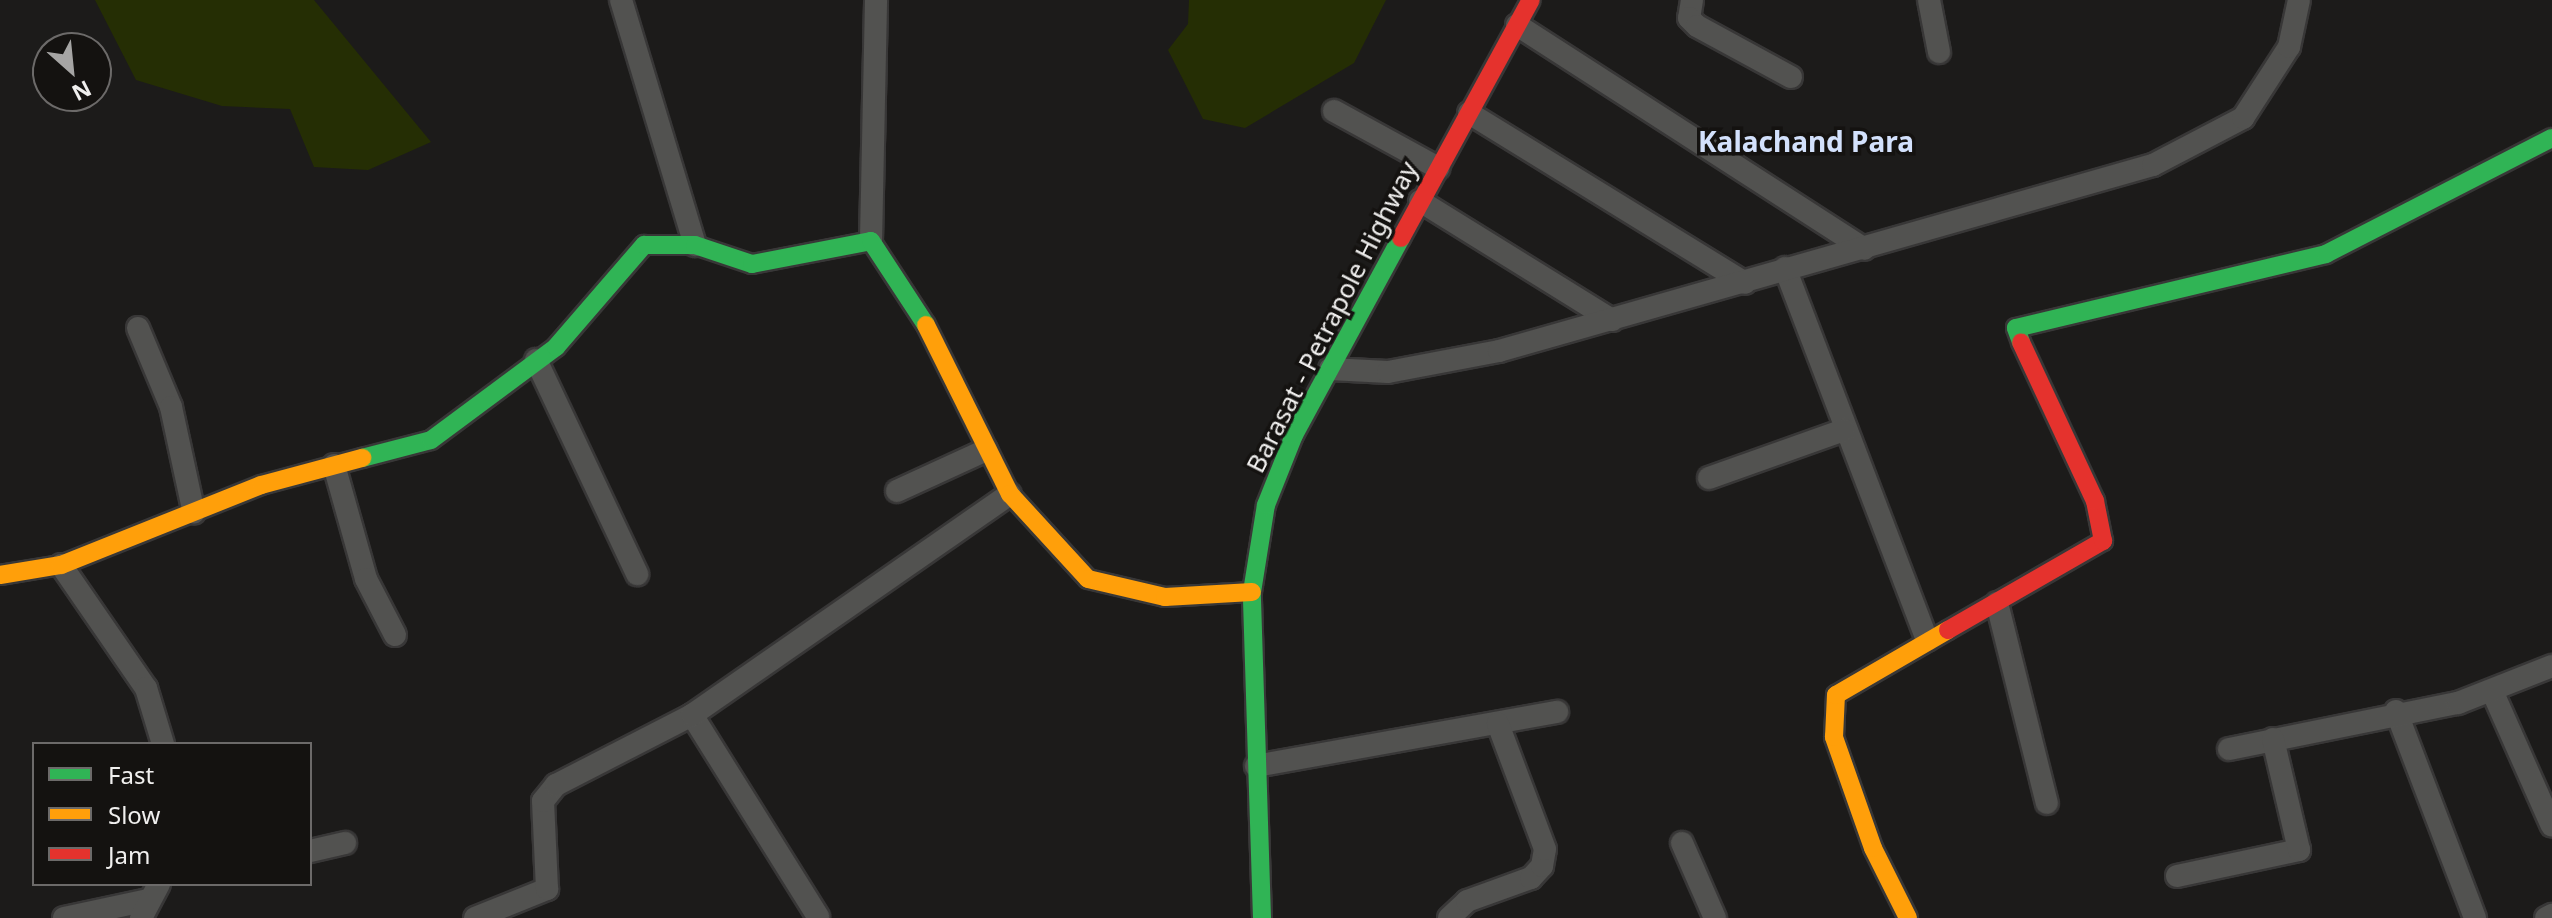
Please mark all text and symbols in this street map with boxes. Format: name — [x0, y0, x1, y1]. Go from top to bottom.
north arrow — [32, 32, 112, 112]
text: N — [67, 74, 97, 109]
district label: Kalachand Para — [1698, 124, 1914, 158]
street label: Barasat - Petrapole Highway — [1240, 156, 1424, 478]
legend — [32, 742, 312, 886]
text: Fast — [108, 758, 154, 791]
text: Slow — [108, 798, 160, 831]
text: Jam — [108, 838, 150, 871]

